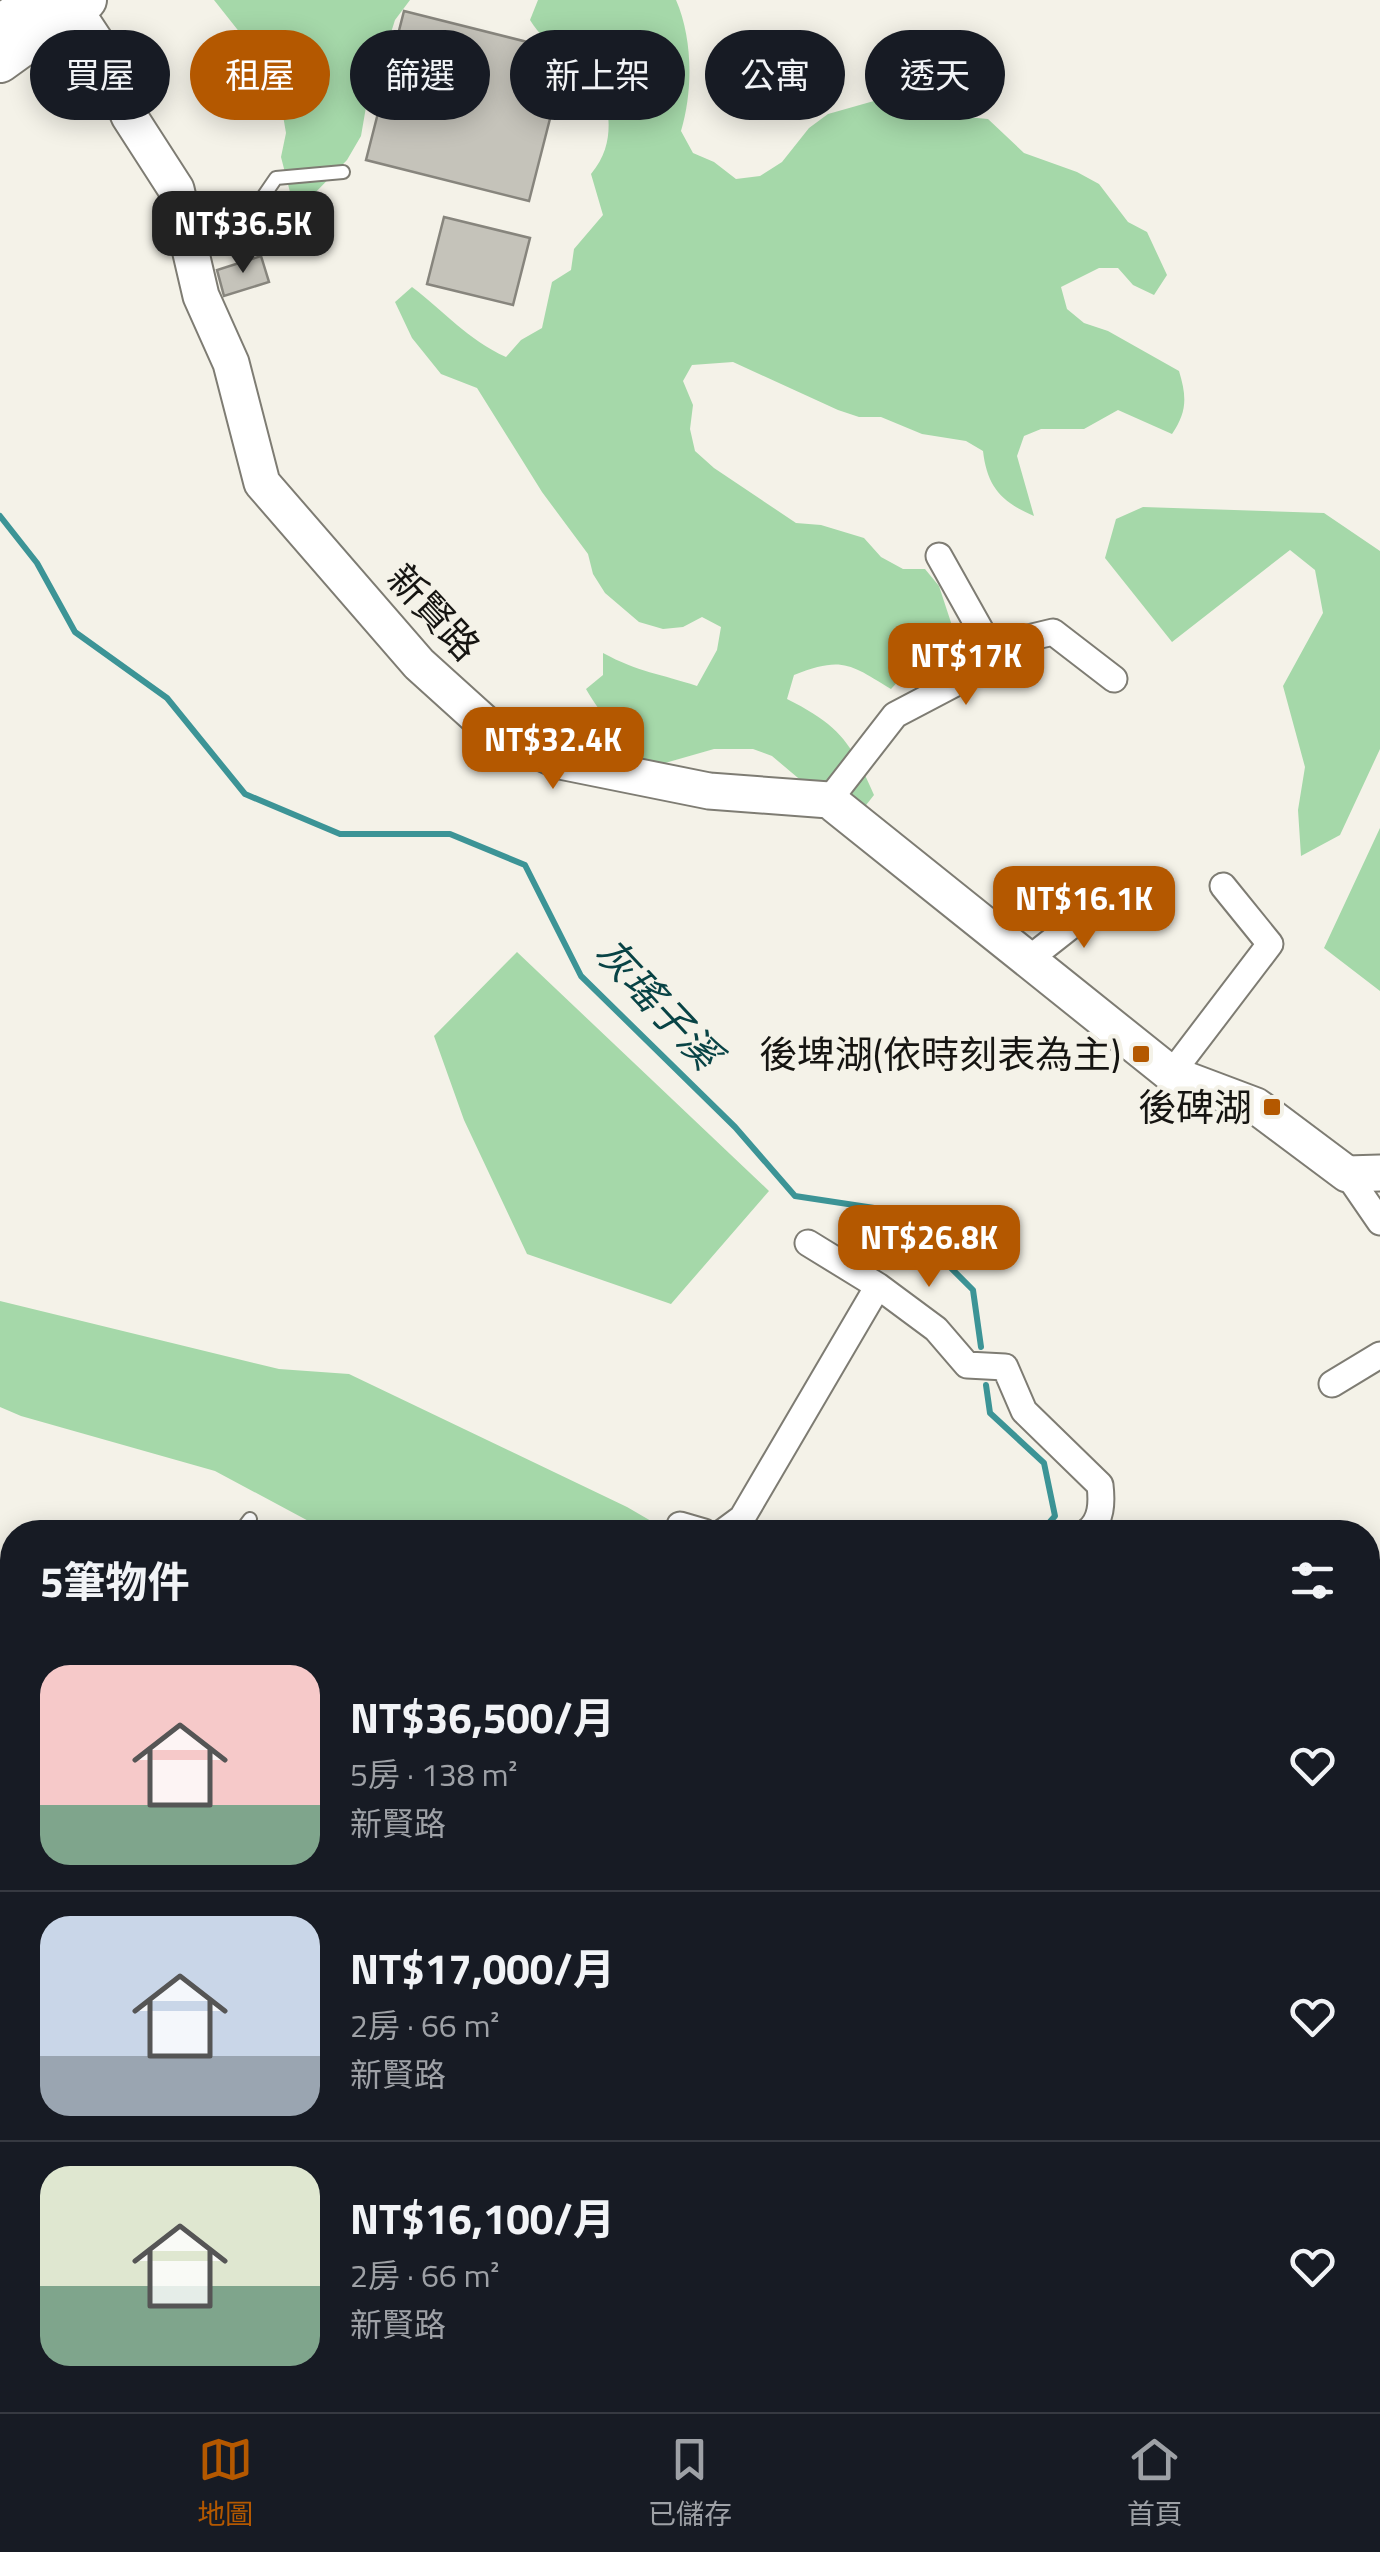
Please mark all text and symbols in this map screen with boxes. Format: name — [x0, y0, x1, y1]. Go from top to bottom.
chip: 買屋 — [30, 30, 170, 120]
chip: 租屋 — [190, 30, 330, 120]
chip: 篩選 — [350, 30, 490, 120]
chip: 新上架 — [510, 30, 685, 120]
chip: 公寓 — [705, 30, 845, 120]
chip: 透天 — [865, 30, 1005, 120]
pin: NT$36.5K — [140, 191, 346, 276]
text: NT$36.5K — [174, 199, 312, 247]
street label: 新賢路 — [374, 551, 494, 673]
pin: NT$17K — [885, 623, 1047, 708]
text: NT$17K — [910, 631, 1022, 679]
pin: NT$32.4K — [450, 707, 656, 792]
text: NT$32.4K — [484, 715, 622, 763]
pin: NT$16.1K — [981, 866, 1187, 951]
text: NT$16.1K — [1015, 874, 1153, 922]
water label: 灰瑤子溪 — [581, 924, 738, 1086]
place label: 後埤湖(依時刻表為主) — [759, 1025, 1121, 1083]
marker: 後埤湖(依時刻表為主) — [1130, 1043, 1152, 1065]
place label: 後碑湖 — [1138, 1078, 1252, 1136]
marker: 後碑湖 — [1261, 1096, 1283, 1118]
pin: NT$26.8K — [826, 1205, 1032, 1290]
text: NT$26.8K — [860, 1213, 998, 1261]
text: 5筆物件 — [40, 1549, 190, 1613]
icon: filters — [1285, 1553, 1340, 1608]
text: NT$36,500/月 — [350, 1685, 615, 1749]
icon: home — [120, 1705, 240, 1825]
icon: heart — [1285, 1738, 1340, 1793]
text: 5房 · 138 m² — [350, 1750, 517, 1798]
text: 新賢路 — [350, 1799, 446, 1847]
text: NT$17,000/月 — [350, 1936, 615, 2000]
icon: home — [120, 1956, 240, 2076]
icon: heart — [1285, 1989, 1340, 2044]
text: 2房 · 66 m² — [350, 2001, 500, 2049]
text: 新賢路 — [350, 2050, 446, 2098]
text: NT$16,100/月 — [350, 2186, 615, 2250]
icon: home — [120, 2206, 240, 2326]
icon: heart — [1285, 2239, 1340, 2294]
text: 2房 · 66 m² — [350, 2251, 500, 2299]
text: 新賢路 — [350, 2300, 446, 2348]
tab: 地圖 — [197, 2432, 253, 2535]
tab: 已儲存 — [648, 2432, 732, 2535]
tab: 首頁 — [1127, 2432, 1183, 2535]

